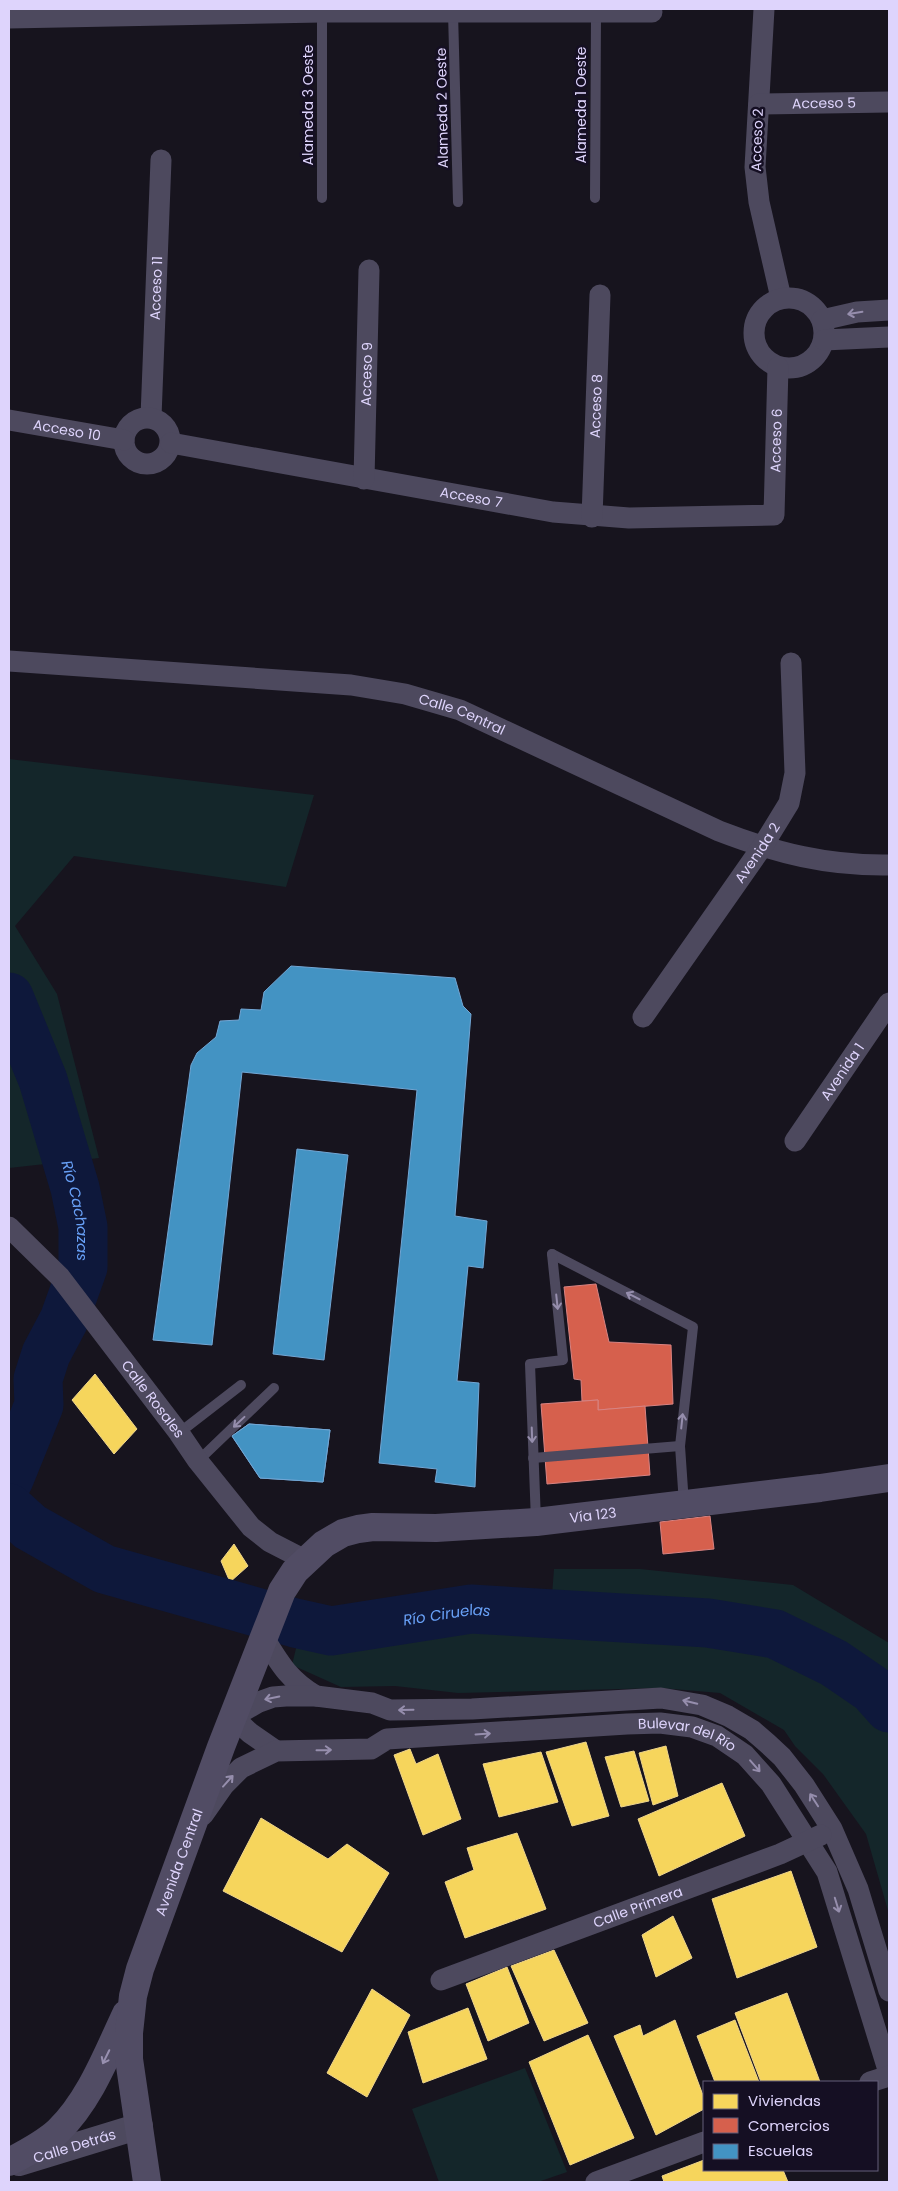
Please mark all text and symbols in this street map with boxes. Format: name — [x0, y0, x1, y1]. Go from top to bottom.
street label: Alameda 3 Oeste — [298, 44, 318, 165]
street label: Alameda 1 Oeste — [571, 46, 591, 164]
street label: Alameda 2 Oeste — [431, 47, 453, 169]
street label: Acceso 5 — [792, 93, 856, 113]
street label: Acceso 2 — [746, 108, 768, 172]
street label: Acceso 11 — [145, 256, 167, 321]
one-way arrow — [848, 309, 864, 319]
street label: Acceso 9 — [356, 342, 377, 406]
street label: Acceso 8 — [585, 374, 607, 438]
street label: Acceso 6 — [765, 408, 787, 473]
street label: Acceso 10 — [32, 414, 103, 446]
street label: Acceso 7 — [438, 482, 504, 513]
street label: Calle Central — [416, 689, 508, 740]
street label: Avenida 2 — [730, 819, 785, 887]
street label: Avenida 1 — [816, 1039, 869, 1104]
water label: Río Cachazas — [57, 1158, 94, 1261]
one-way arrow — [625, 1291, 640, 1301]
one-way arrow — [552, 1294, 562, 1310]
street label: Calle Rosales — [117, 1356, 190, 1442]
one-way arrow — [677, 1413, 687, 1429]
one-way arrow — [233, 1416, 245, 1428]
one-way arrow — [527, 1427, 537, 1443]
street label: Vía 123 — [569, 1502, 618, 1528]
water label: Río Ciruelas — [401, 1598, 491, 1630]
one-way arrow — [265, 1694, 281, 1704]
one-way arrow — [683, 1697, 699, 1706]
one-way arrow — [398, 1705, 414, 1715]
street label: Bulevar del Río — [638, 1713, 740, 1756]
one-way arrow — [475, 1729, 491, 1738]
one-way arrow — [316, 1745, 332, 1755]
one-way arrow — [749, 1760, 761, 1773]
one-way arrow — [222, 1775, 234, 1788]
one-way arrow — [809, 1794, 819, 1808]
street label: Avenida Central — [150, 1806, 208, 1919]
street label: Calle Primera — [590, 1881, 685, 1933]
one-way arrow — [833, 1897, 842, 1912]
one-way arrow — [101, 2049, 110, 2064]
legend — [703, 2081, 878, 2171]
text: Viviendas — [748, 2090, 821, 2111]
text: Comercios — [748, 2115, 830, 2136]
street label: Calle Detrás — [31, 2124, 118, 2168]
text: Escuelas — [748, 2140, 813, 2161]

